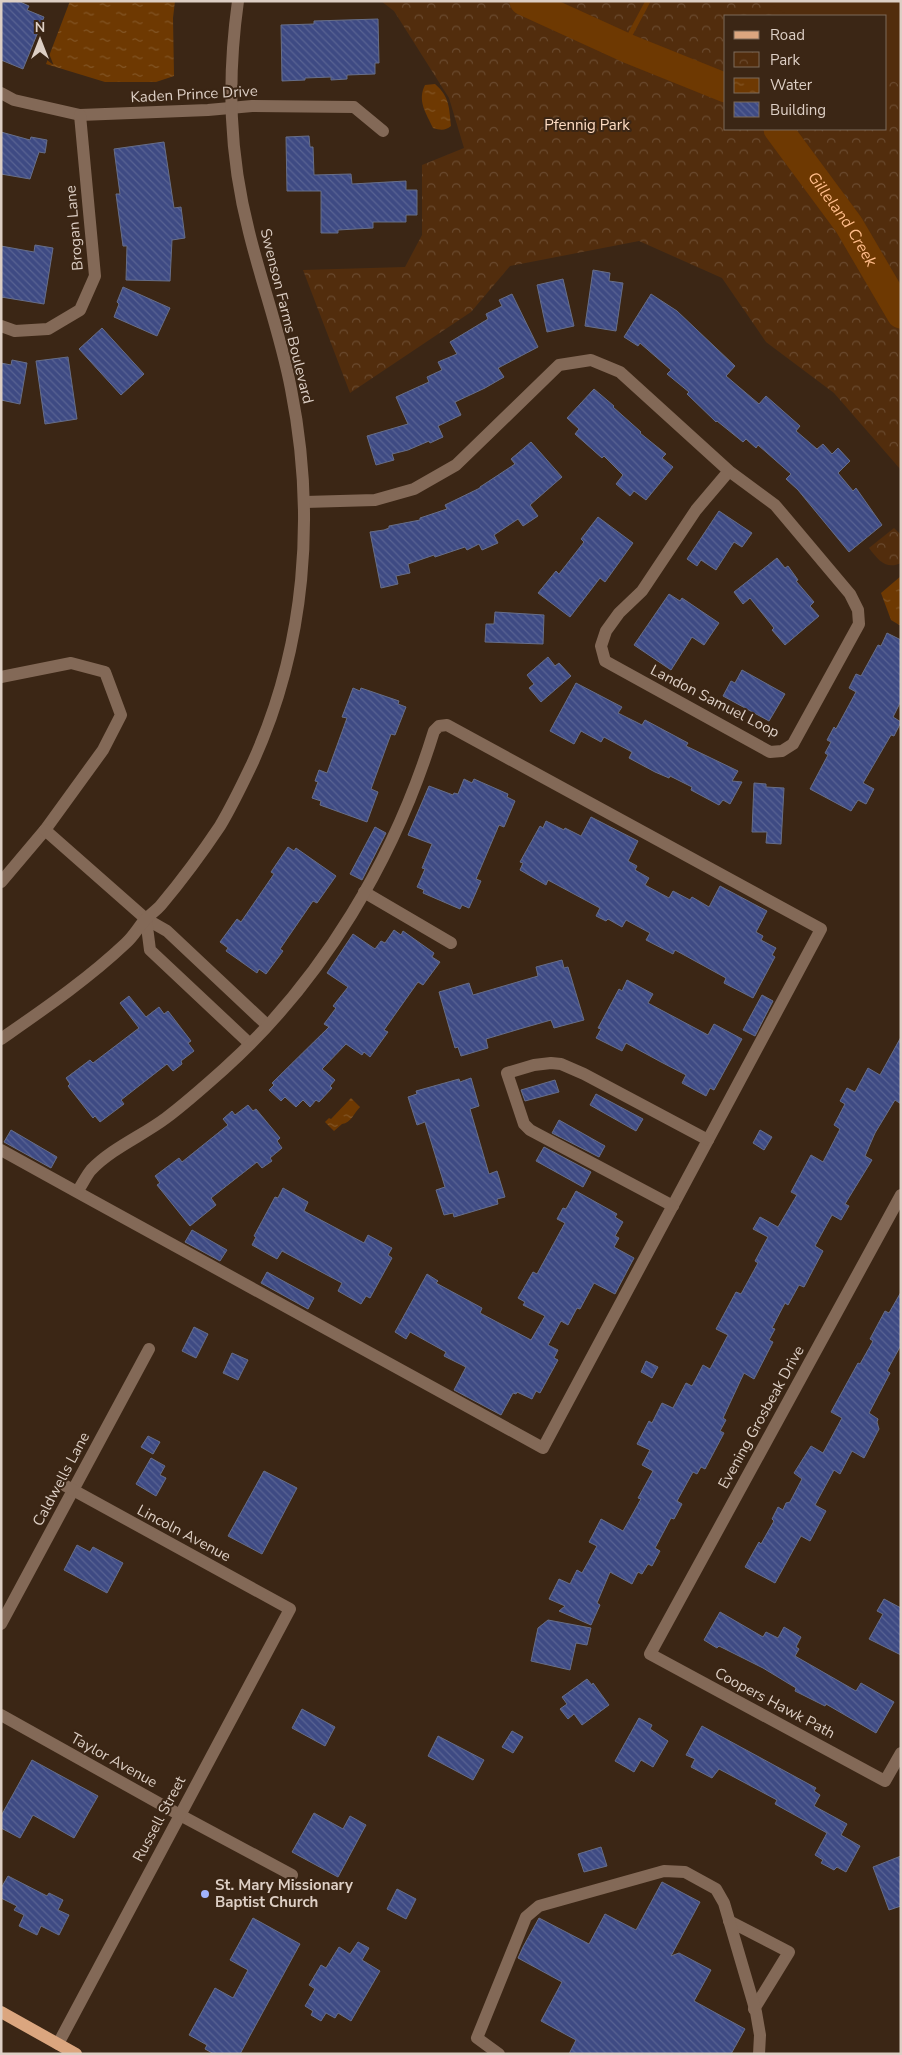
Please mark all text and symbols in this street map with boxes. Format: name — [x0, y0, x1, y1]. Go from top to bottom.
north arrow — [15, 15, 65, 65]
legend — [724, 15, 887, 130]
text: N — [35, 18, 45, 37]
text: Road — [770, 25, 805, 45]
text: Park — [770, 50, 800, 70]
text: Water — [770, 75, 813, 95]
street label: Kaden Prince Drive — [130, 81, 258, 107]
text: Building — [770, 100, 826, 120]
park label: Pfennig Park — [544, 115, 630, 135]
water label: Gilleland Creek — [802, 167, 883, 272]
street label: Brogan Lane — [60, 185, 88, 271]
street label: Swenson Farms Boulevard — [256, 226, 318, 406]
street label: Landon Samuel Loop — [647, 660, 783, 742]
street label: Evening Grosbeak Drive — [713, 1342, 809, 1492]
street label: Caldwells Lane — [28, 1428, 94, 1530]
street label: Lincoln Avenue — [134, 1500, 234, 1566]
street label: Coopers Hawk Path — [711, 1663, 839, 1743]
street label: Taylor Avenue — [67, 1728, 161, 1792]
street label: Russell Street — [128, 1772, 190, 1865]
place label: St. Mary Missionary Baptist Church — [215, 1875, 353, 1912]
marker: St. Mary Missionary Baptist Church — [199, 1888, 211, 1900]

